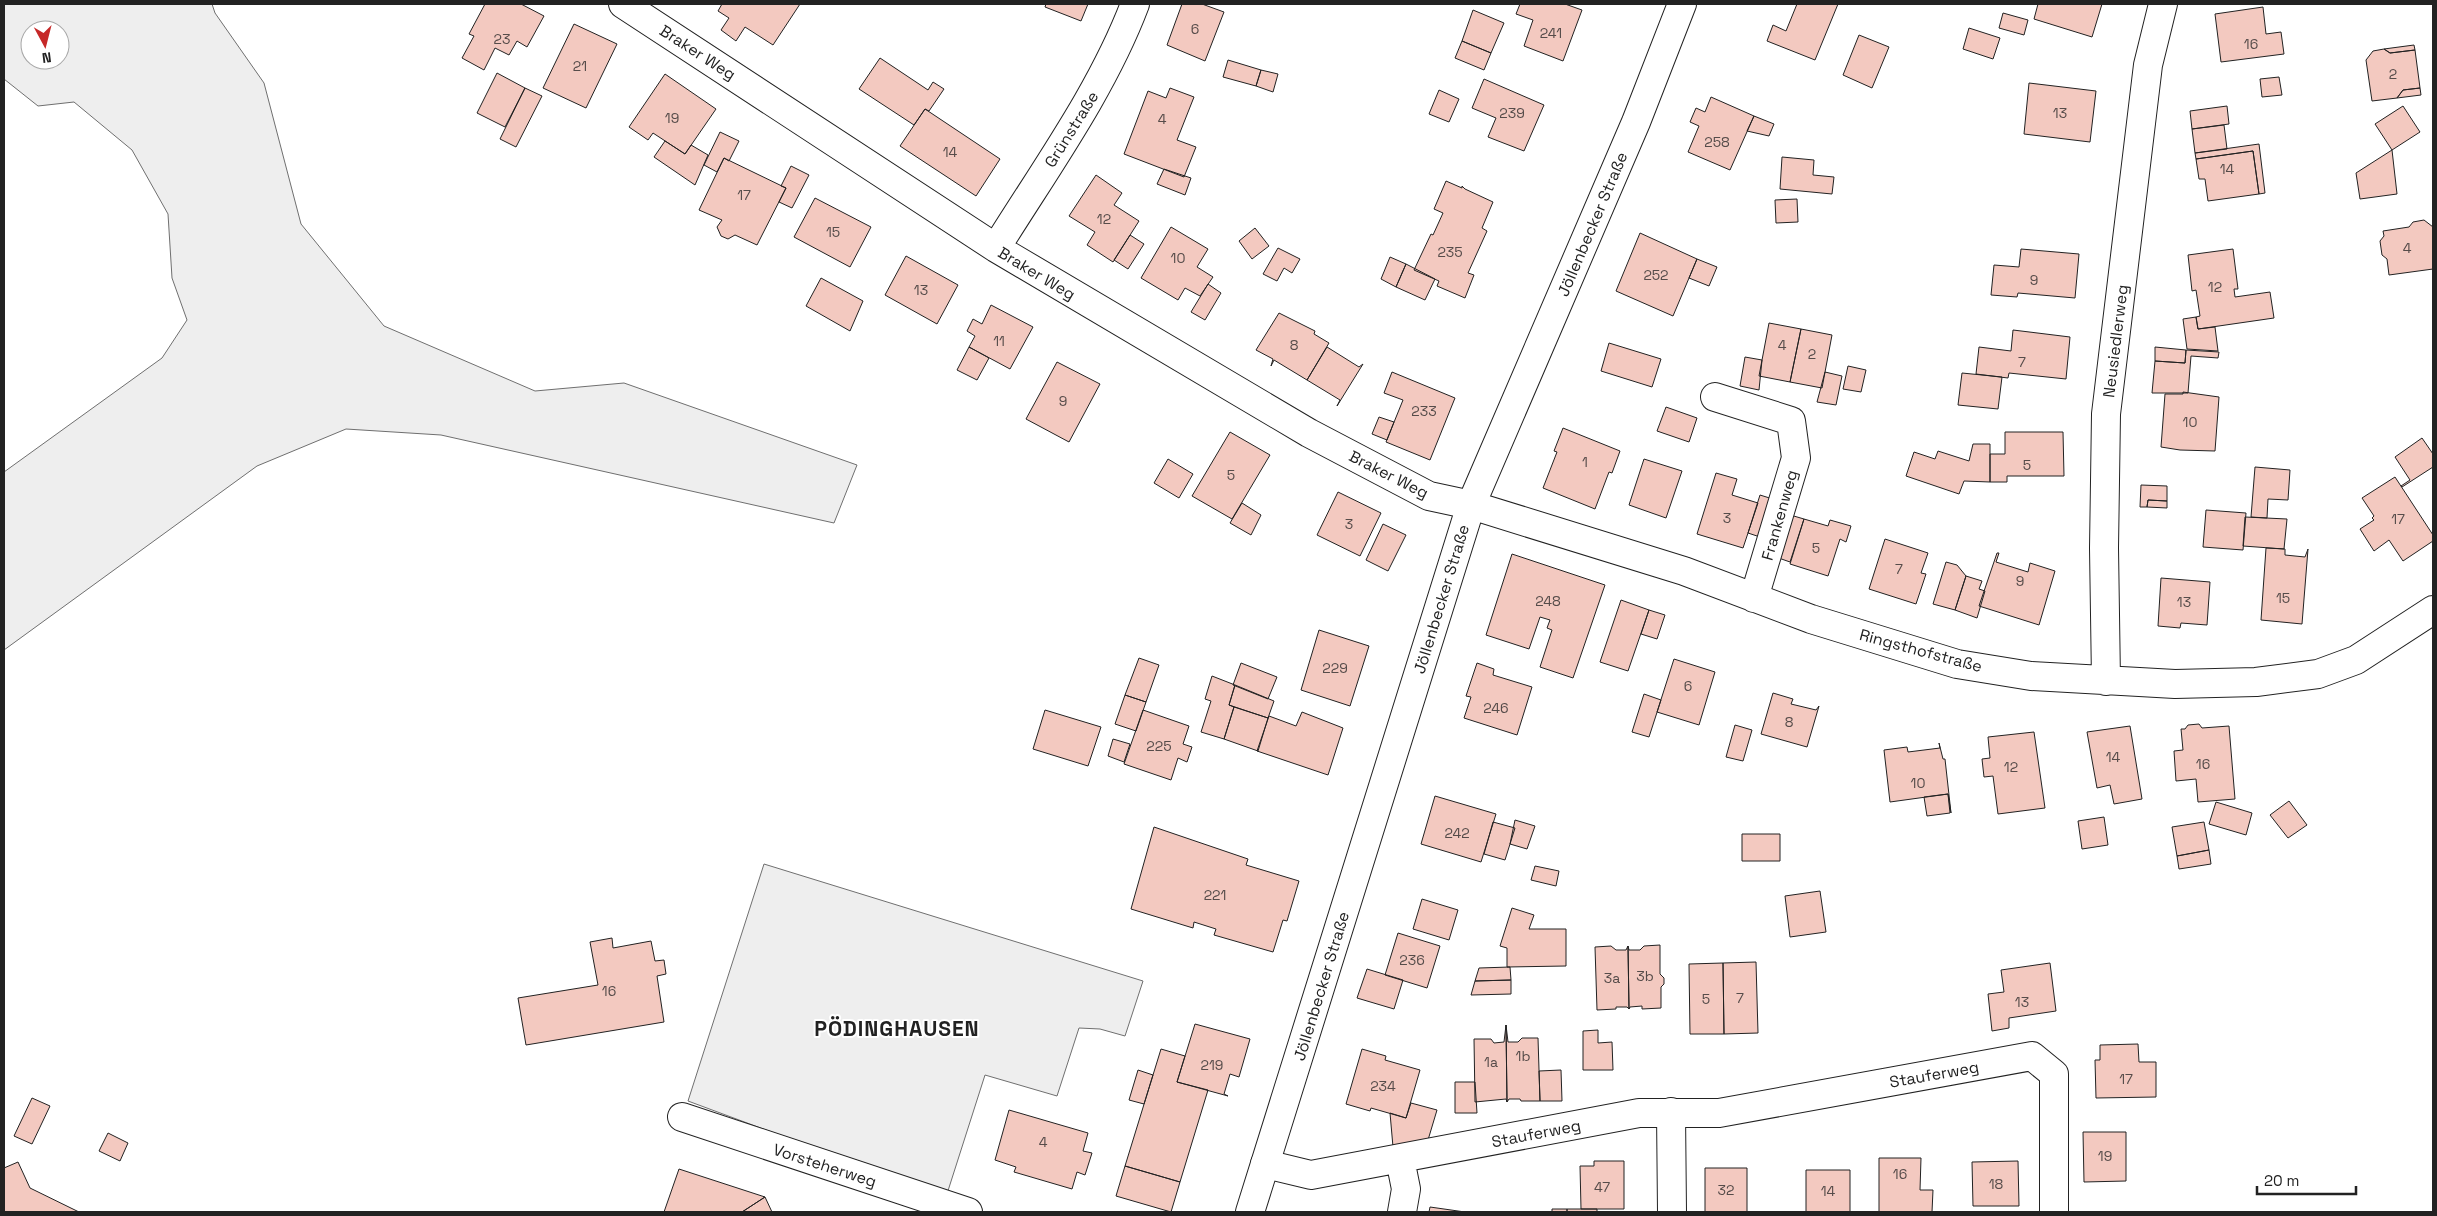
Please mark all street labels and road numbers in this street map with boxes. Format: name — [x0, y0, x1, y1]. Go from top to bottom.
street label: Braker Weg — [656, 20, 740, 85]
street label: Grünstraße — [1040, 87, 1103, 171]
street label: Jöllenbecker Straße — [1553, 149, 1632, 300]
street label: Braker Weg — [994, 242, 1079, 305]
street label: Neusiedlerweg — [2098, 283, 2133, 399]
street label: Braker Weg — [1345, 445, 1432, 503]
street label: Frankenweg — [1757, 467, 1802, 563]
street label: Jöllenbecker Straße — [1409, 522, 1474, 676]
street label: Ringsthofstraße — [1857, 624, 1985, 677]
street label: Jöllenbecker Straße — [1289, 909, 1354, 1063]
street label: Stauferweg — [1888, 1056, 1980, 1093]
street label: Stauferweg — [1490, 1115, 1583, 1152]
street label: Vorsteherweg — [770, 1139, 879, 1192]

